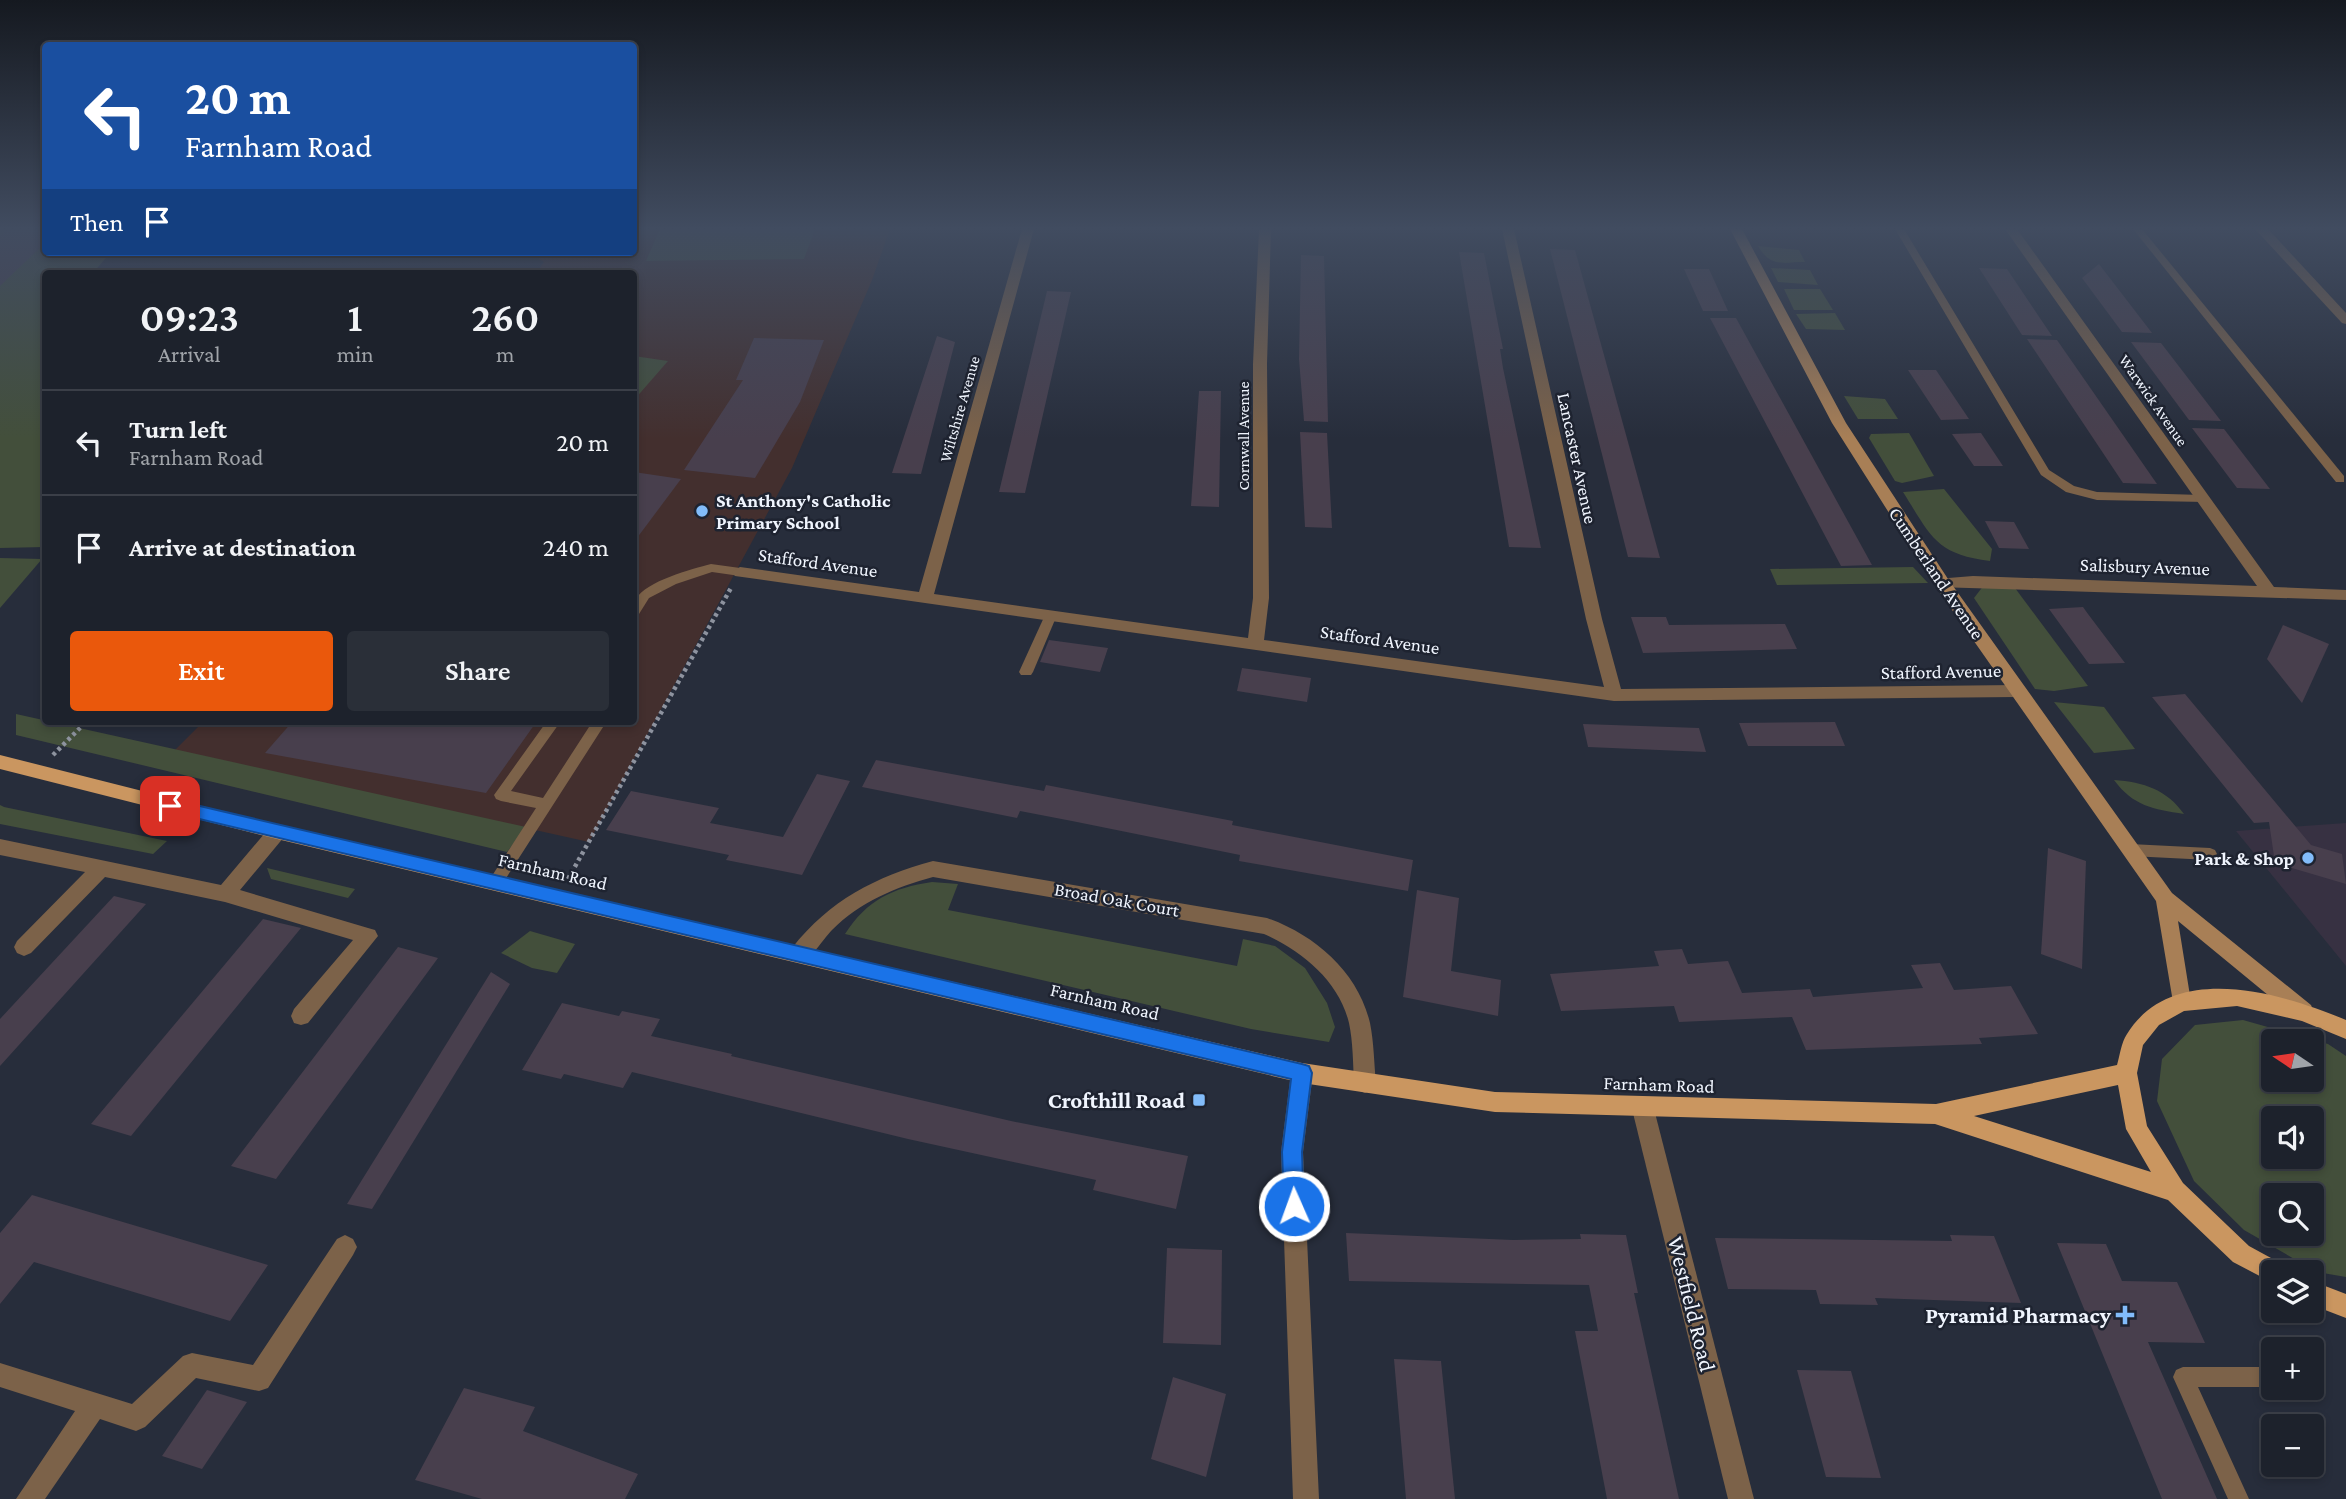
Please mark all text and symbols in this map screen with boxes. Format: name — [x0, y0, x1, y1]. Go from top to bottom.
icon: left — [70, 70, 161, 161]
text: 20 m — [185, 70, 291, 125]
text: Farnham Road — [185, 128, 372, 164]
icon: arrive — [138, 203, 176, 241]
text: Then — [70, 208, 124, 237]
text: 09:23 — [140, 293, 239, 340]
text: 1 — [348, 293, 363, 340]
text: 260 — [471, 293, 539, 340]
text: Arrival — [158, 341, 221, 367]
text: min — [337, 341, 374, 367]
text: m — [496, 341, 514, 367]
street label: Warwick Avenue — [2116, 351, 2191, 449]
street label: Wiltshire Avenue — [936, 354, 983, 464]
street label: Cornwall Avenue — [1235, 381, 1252, 491]
street label: Lancaster Avenue — [1553, 391, 1602, 526]
text: Turn left — [129, 415, 227, 444]
icon: left — [70, 424, 108, 462]
text: 20 m — [556, 428, 609, 457]
text: Farnham Road — [129, 444, 263, 470]
place label: St Anthony's Catholic Primary School — [716, 490, 891, 533]
marker: St Anthony's Catholic Primary School — [694, 503, 710, 519]
street label: Cumberland Avenue — [1885, 503, 1989, 643]
icon: arrive — [70, 529, 108, 567]
text: Arrive at destination — [129, 533, 356, 562]
text: 240 m — [543, 533, 609, 562]
street label: Stafford Avenue — [757, 544, 879, 581]
street label: Salisbury Avenue — [2080, 554, 2210, 579]
street label: Stafford Avenue — [1319, 621, 1441, 658]
button: Exit — [70, 631, 333, 711]
button: Share — [347, 631, 609, 711]
street label: Stafford Avenue — [1881, 660, 2001, 683]
pin — [140, 776, 200, 836]
icon: arrive — [151, 787, 189, 825]
place label: Park & Shop — [2194, 848, 2294, 869]
street label: Farnham Road — [496, 849, 609, 894]
marker: Park & Shop — [2300, 850, 2316, 866]
street label: Broad Oak Court — [1053, 878, 1182, 921]
street label: Farnham Road — [1048, 979, 1161, 1024]
north arrow — [2261, 1029, 2324, 1092]
map controls — [2261, 1029, 2324, 1477]
street label: Farnham Road — [1603, 1072, 1715, 1097]
place label: Crofthill Road — [1048, 1087, 1185, 1113]
marker: Crofthill Road — [1191, 1092, 1207, 1108]
button: sound — [2261, 1106, 2324, 1169]
position arrow — [1257, 1169, 1331, 1243]
button: search — [2261, 1183, 2324, 1246]
street label: Westfield Road — [1663, 1234, 1721, 1374]
button: layers — [2261, 1260, 2324, 1323]
place label: Pyramid Pharmacy — [1925, 1302, 2112, 1328]
marker: Pyramid Pharmacy — [2117, 1307, 2133, 1323]
button: + — [2261, 1337, 2324, 1400]
button: − — [2261, 1414, 2324, 1477]

